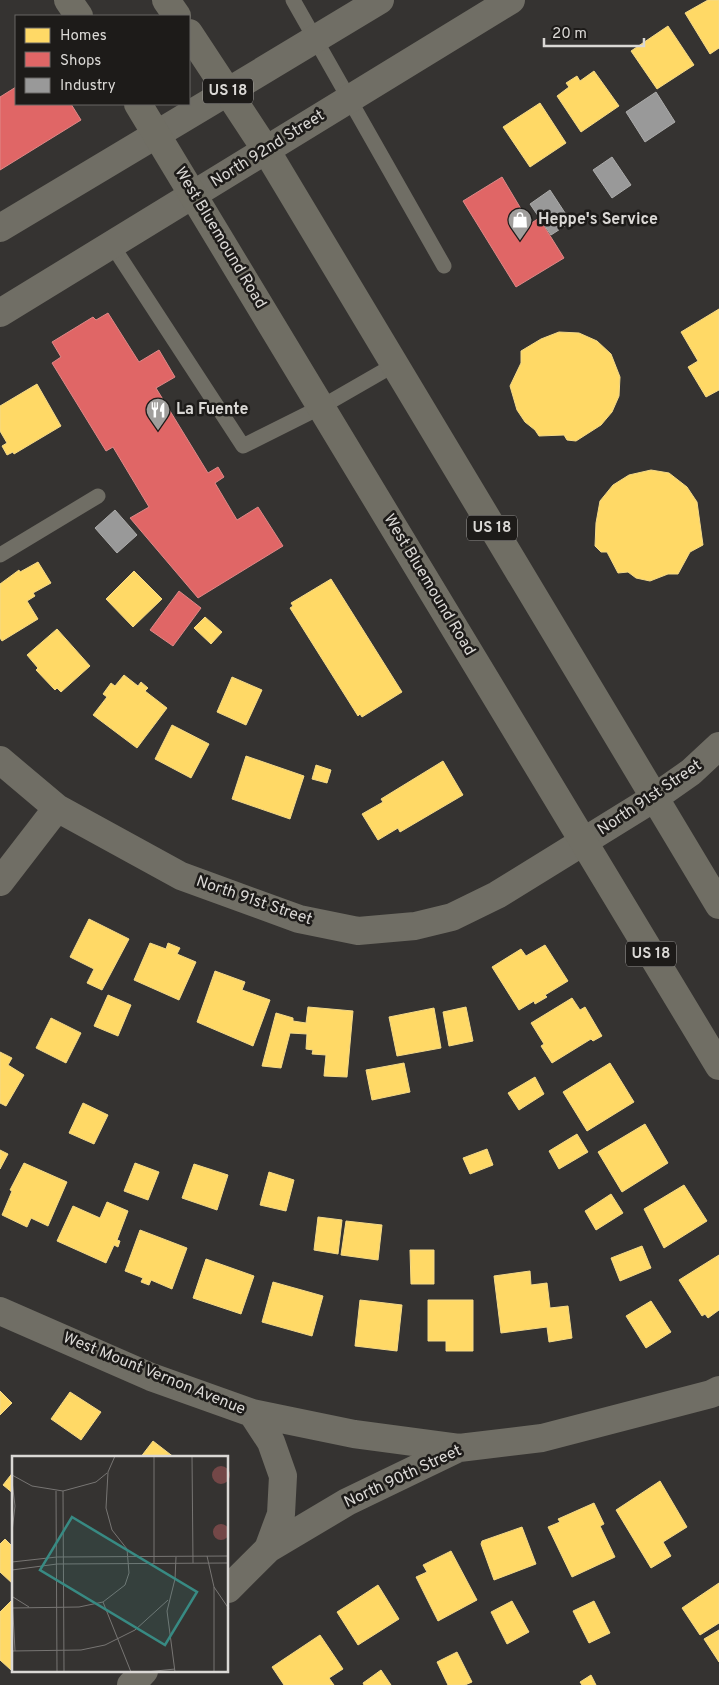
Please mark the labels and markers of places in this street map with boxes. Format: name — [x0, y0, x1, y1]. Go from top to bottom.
shop icon: Heppe's Service — [507, 207, 533, 241]
place label: Heppe's Service — [538, 210, 658, 230]
restaurant icon: La Fuente — [145, 397, 171, 431]
place label: La Fuente — [176, 400, 248, 420]

